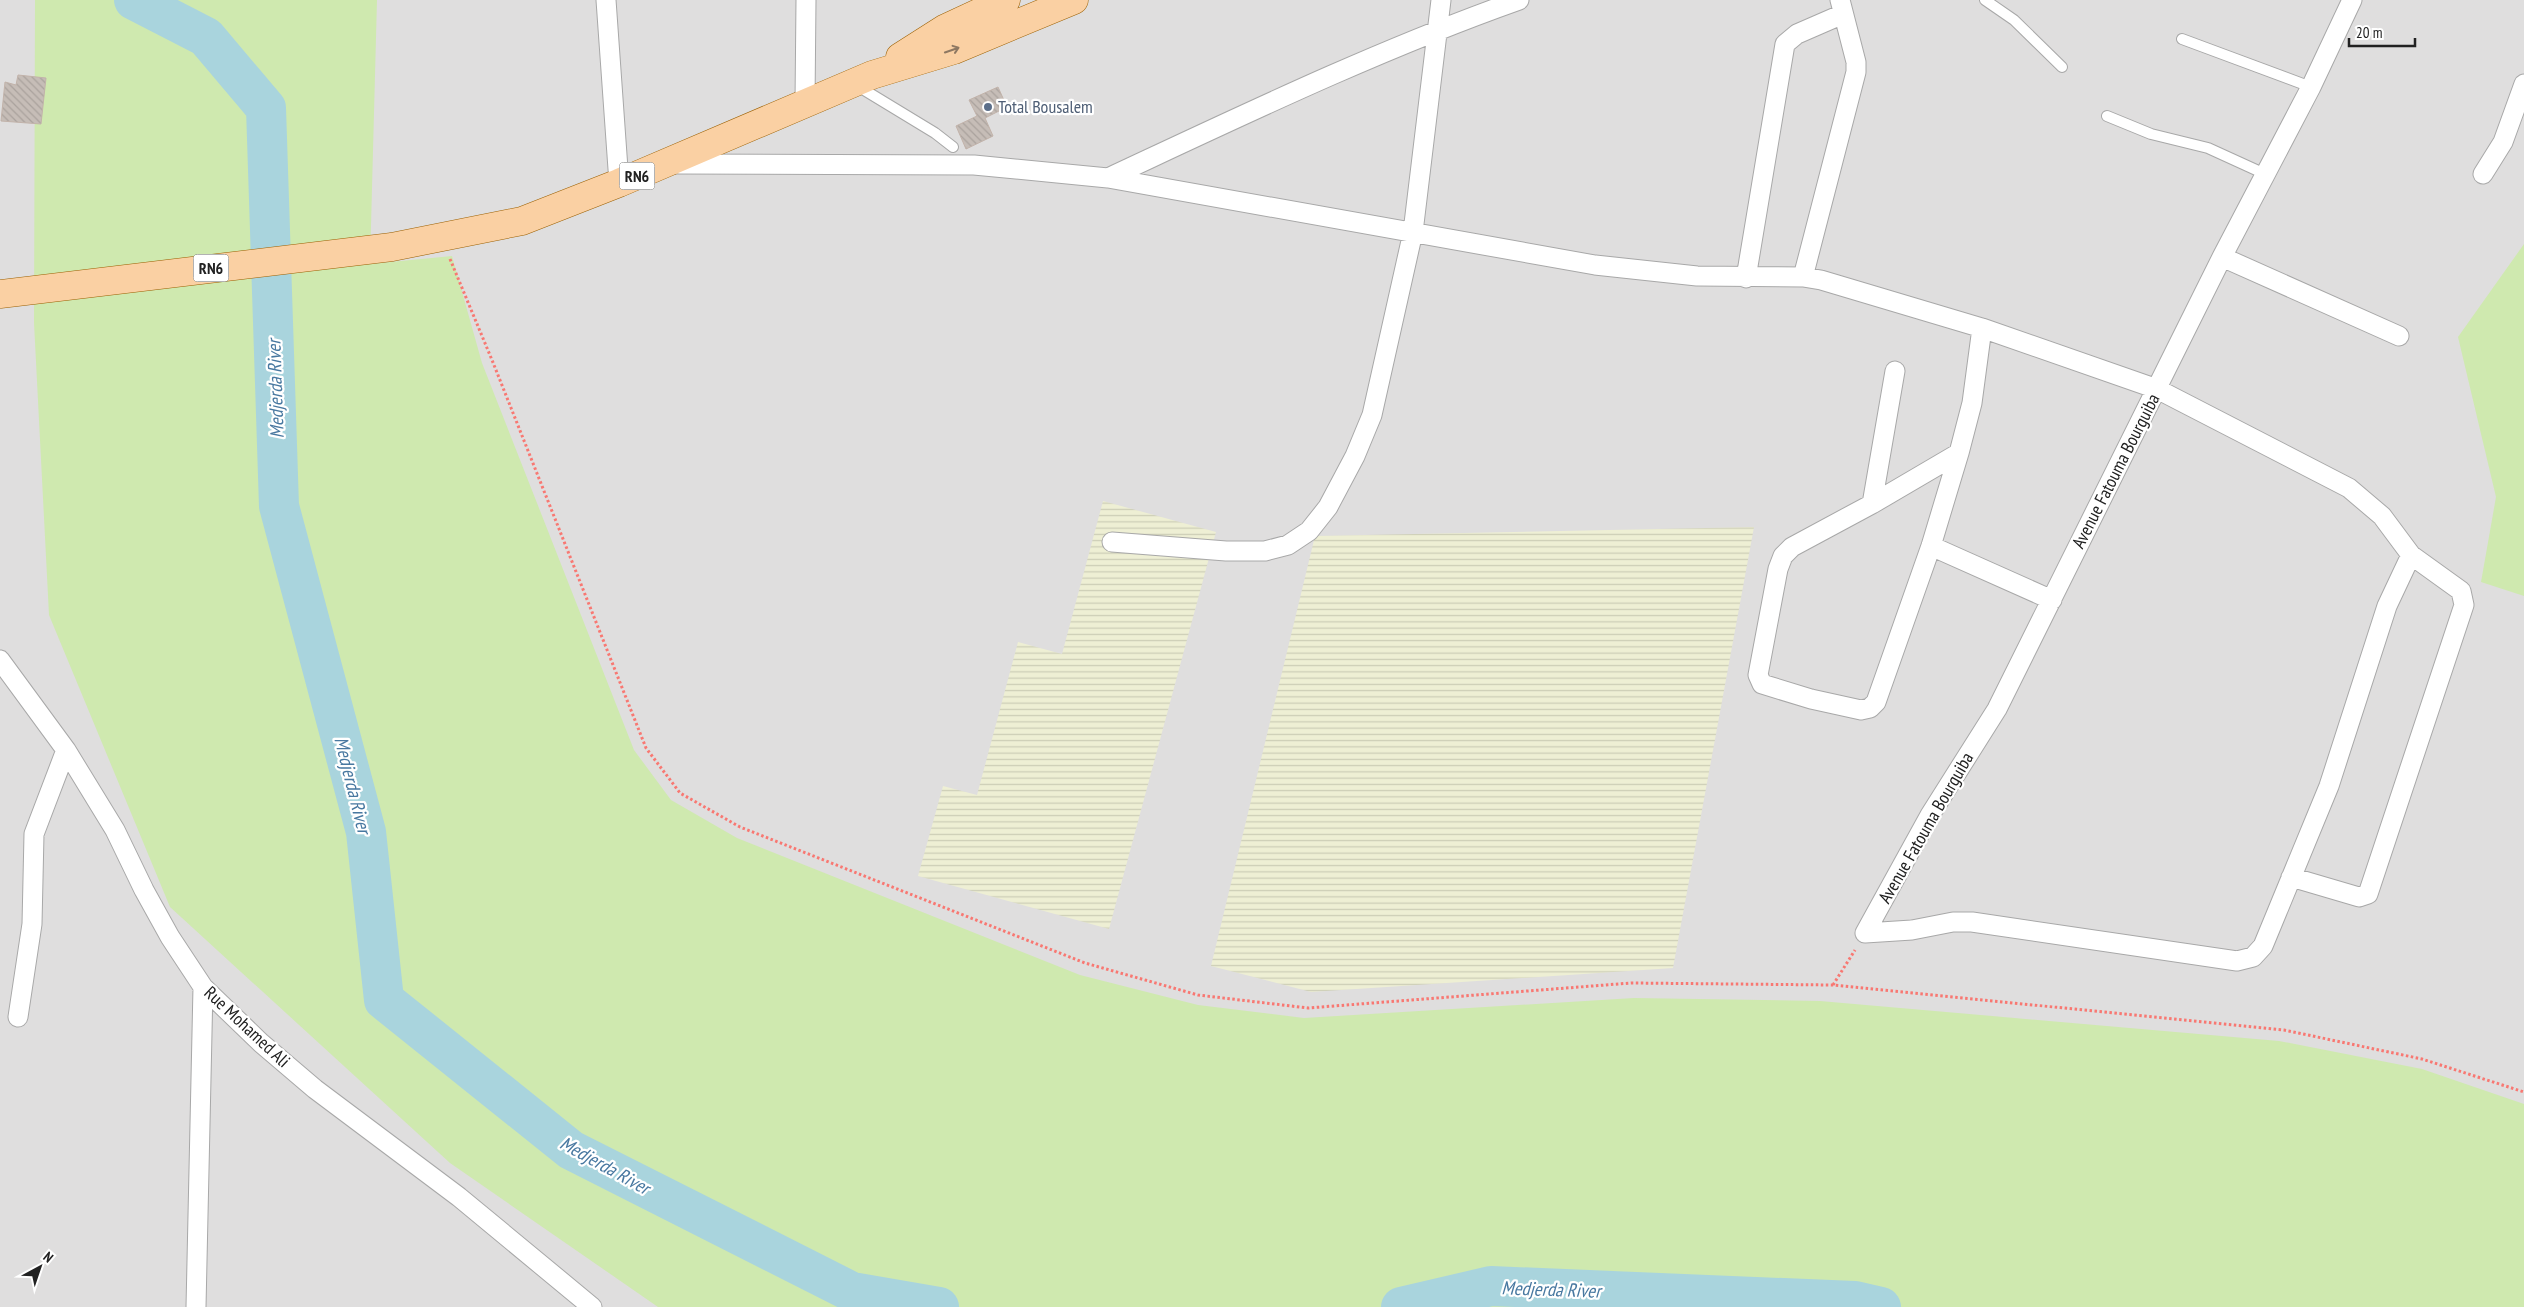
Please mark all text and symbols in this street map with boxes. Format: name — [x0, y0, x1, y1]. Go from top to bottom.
scale bar — [2349, 15, 2415, 47]
text: 20 m — [2356, 23, 2382, 42]
one-way arrow — [944, 45, 959, 54]
place label: Total Bousalem — [998, 95, 1093, 118]
marker: Total Bousalem — [982, 101, 994, 113]
road number: RN6 — [620, 162, 654, 190]
road number: RN6 — [194, 254, 228, 282]
water label: Medjerda River — [261, 336, 289, 439]
street label: Avenue Fatouma Bourguiba — [2067, 390, 2165, 552]
water label: Medjerda River — [329, 734, 377, 839]
street label: Avenue Fatouma Bourguiba — [1873, 748, 1978, 907]
street label: Rue Mohamed Ali — [200, 981, 295, 1072]
water label: Medjerda River — [556, 1131, 656, 1201]
north arrow — [15, 1242, 65, 1292]
text: N — [40, 1248, 57, 1266]
water label: Medjerda River — [1501, 1275, 1604, 1303]

